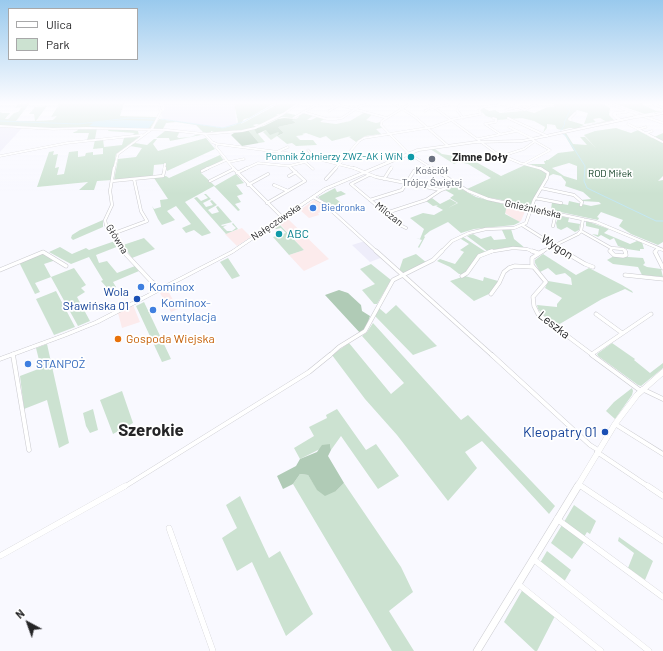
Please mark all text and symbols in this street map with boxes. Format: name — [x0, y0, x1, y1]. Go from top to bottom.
legend — [8, 8, 138, 60]
text: Ulica — [46, 17, 72, 31]
text: Park — [46, 37, 70, 51]
district label: Zimne Doły — [452, 150, 508, 164]
place label: Pomnik Żołnierzy ZWZ-AK i WiN — [266, 151, 403, 163]
marker: Pomnik Żołnierzy ZWZ-AK i WiN — [406, 152, 416, 162]
marker: Kościół Trójcy Świętej — [427, 154, 437, 164]
place label: Kościół Trójcy Świętej — [402, 165, 462, 188]
park label: ROD Miłek — [588, 168, 632, 180]
street label: Gnieźnieńska — [504, 197, 562, 221]
street label: Milczan — [373, 199, 405, 229]
street label: Nałęczowska — [249, 201, 303, 243]
place label: Biedronka — [321, 202, 365, 214]
marker: Biedronka — [308, 203, 318, 213]
street label: Główna — [103, 222, 131, 256]
place label: ABC — [287, 227, 309, 241]
marker: ABC — [274, 229, 284, 239]
street label: Wygon — [538, 232, 576, 262]
place label: Kominox — [149, 280, 194, 294]
marker: Kominox — [136, 282, 146, 292]
place label: Wola Sławińska 01 — [63, 285, 129, 313]
marker: Wola Sławińska 01 — [132, 294, 142, 304]
place label: Kominox- wentylacja — [161, 296, 216, 324]
marker: Kominox- wentylacja — [148, 305, 158, 315]
street label: Leszka — [535, 308, 573, 342]
place label: Gospoda Wiejska — [126, 332, 215, 346]
marker: Gospoda Wiejska — [113, 334, 123, 344]
place label: STANPOŻ — [36, 357, 85, 371]
marker: STANPOŻ — [23, 359, 33, 369]
district label: Szerokie — [118, 420, 184, 440]
place label: Kleopatry 01 — [523, 424, 597, 440]
marker: Kleopatry 01 — [600, 427, 610, 437]
north arrow — [8, 603, 48, 643]
text: N — [13, 606, 27, 621]

